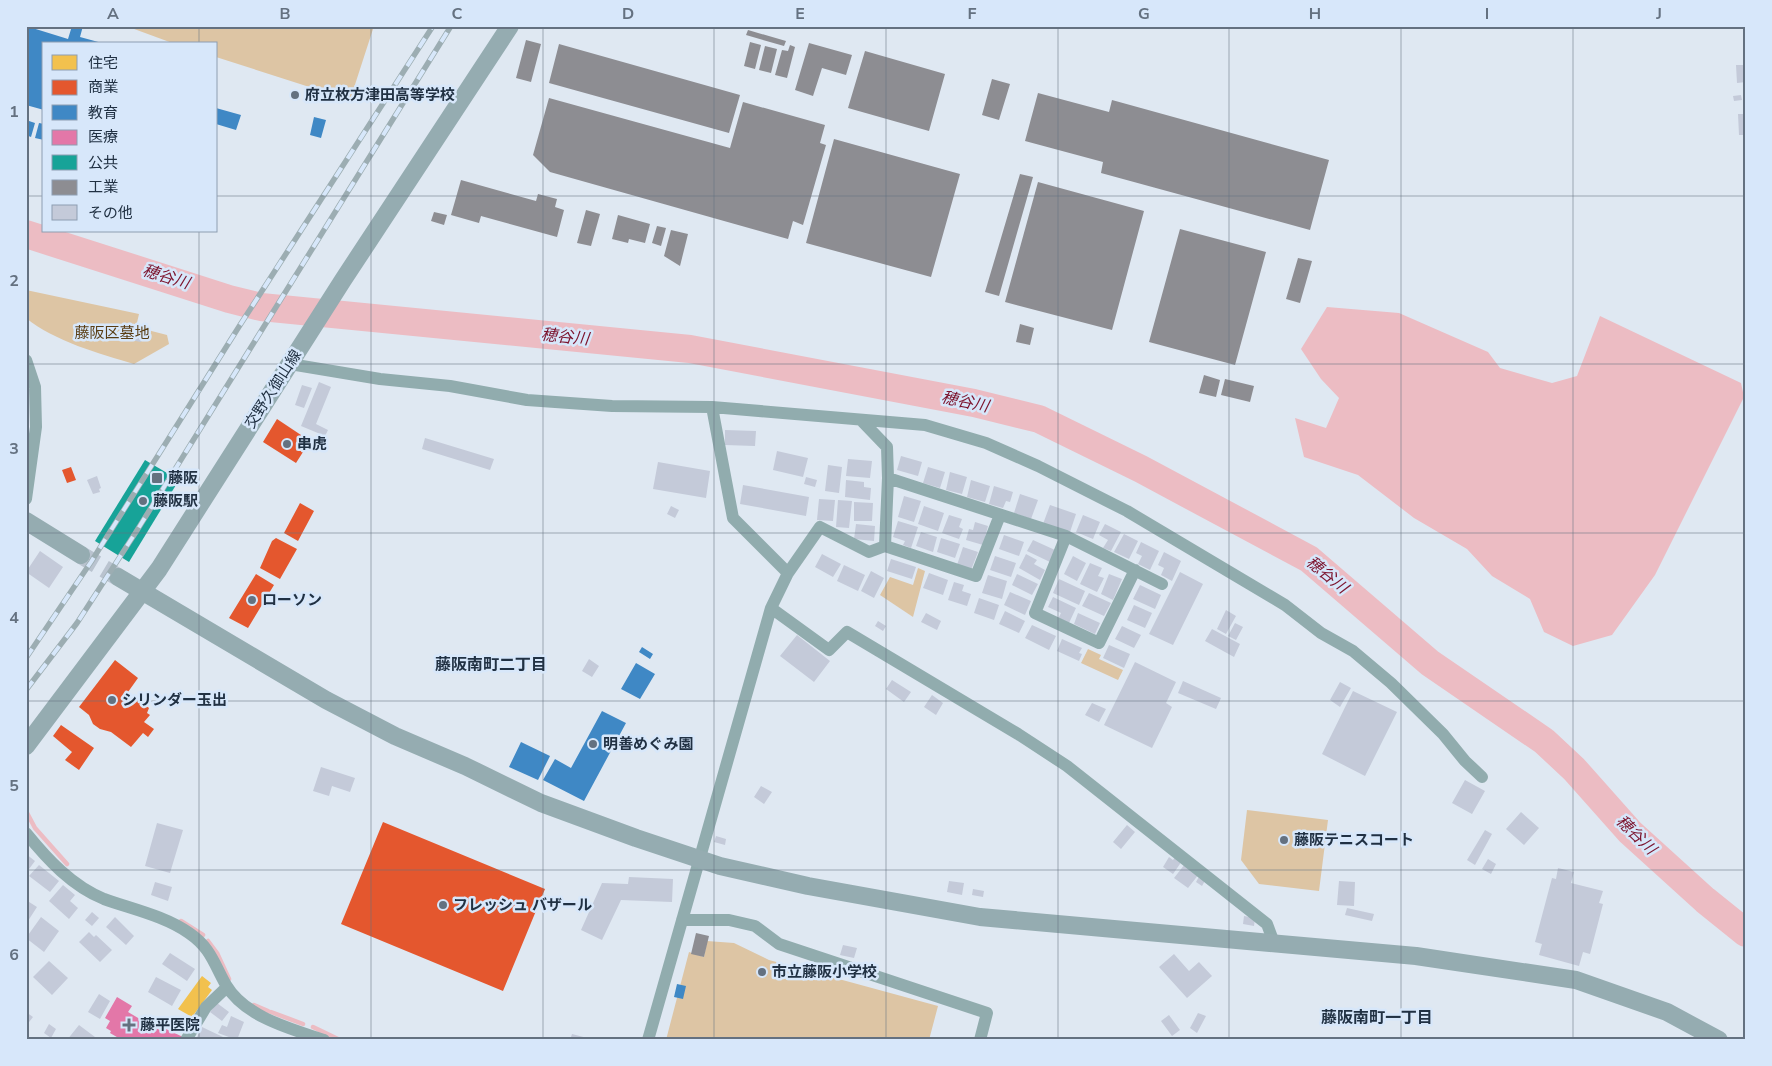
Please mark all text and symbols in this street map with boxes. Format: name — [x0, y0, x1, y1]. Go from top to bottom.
text: A — [107, 3, 119, 25]
text: B — [279, 3, 291, 25]
text: C — [452, 3, 463, 25]
text: D — [622, 3, 634, 25]
text: E — [795, 3, 805, 25]
text: F — [968, 3, 977, 25]
text: G — [1138, 3, 1150, 25]
text: H — [1309, 3, 1321, 25]
text: I — [1485, 3, 1489, 25]
text: J — [1655, 3, 1662, 25]
legend — [42, 42, 218, 232]
text: 住宅 — [88, 53, 118, 73]
text: 商業 — [88, 77, 118, 97]
place label: 府立枚方津田高等学校 — [305, 85, 455, 105]
marker: 府立枚方津田高等学校 — [289, 89, 301, 101]
text: 1 — [9, 101, 19, 123]
text: 教育 — [88, 103, 118, 123]
text: 医療 — [88, 127, 118, 147]
text: 公共 — [88, 153, 118, 173]
text: 工業 — [88, 177, 118, 197]
text: その他 — [88, 203, 133, 223]
water label: 穂谷川 — [140, 259, 194, 295]
text: 2 — [9, 270, 19, 292]
park label: 藤阪区墓地 — [74, 323, 150, 343]
water label: 穂谷川 — [540, 324, 592, 351]
street label: 交野久御山線 — [240, 346, 306, 432]
water label: 穂谷川 — [939, 386, 993, 418]
place label: 串虎 — [297, 434, 327, 454]
text: 3 — [9, 438, 19, 460]
marker: 串虎 — [281, 438, 293, 450]
place label: 藤阪 — [168, 468, 198, 488]
marker: 藤阪 — [150, 471, 164, 485]
place label: 藤阪駅 — [153, 491, 198, 511]
marker: 藤阪駅 — [137, 495, 149, 507]
water label: 穂谷川 — [1301, 551, 1354, 600]
place label: ローソン — [262, 590, 322, 610]
marker: ローソン — [246, 594, 258, 606]
text: 4 — [9, 607, 19, 629]
district label: 藤阪南町二丁目 — [435, 654, 547, 676]
place label: シリンダー玉出 — [122, 690, 227, 710]
marker: シリンダー玉出 — [106, 694, 118, 706]
place label: 明善めぐみ園 — [603, 734, 693, 754]
marker: 明善めぐみ園 — [587, 738, 599, 750]
text: 5 — [9, 775, 19, 797]
water label: 穂谷川 — [1611, 810, 1662, 861]
place label: 藤阪テニスコート — [1294, 830, 1414, 850]
marker: 藤阪テニスコート — [1278, 834, 1290, 846]
place label: フレッシュ バザール — [453, 895, 592, 915]
marker: フレッシュ バザール — [437, 899, 449, 911]
text: 6 — [9, 944, 19, 966]
place label: 市立藤阪小学校 — [772, 962, 877, 982]
marker: 市立藤阪小学校 — [756, 966, 768, 978]
district label: 藤阪南町一丁目 — [1321, 1007, 1433, 1029]
place label: 藤平医院 — [140, 1015, 200, 1035]
marker: 藤平医院 — [122, 1018, 136, 1032]

